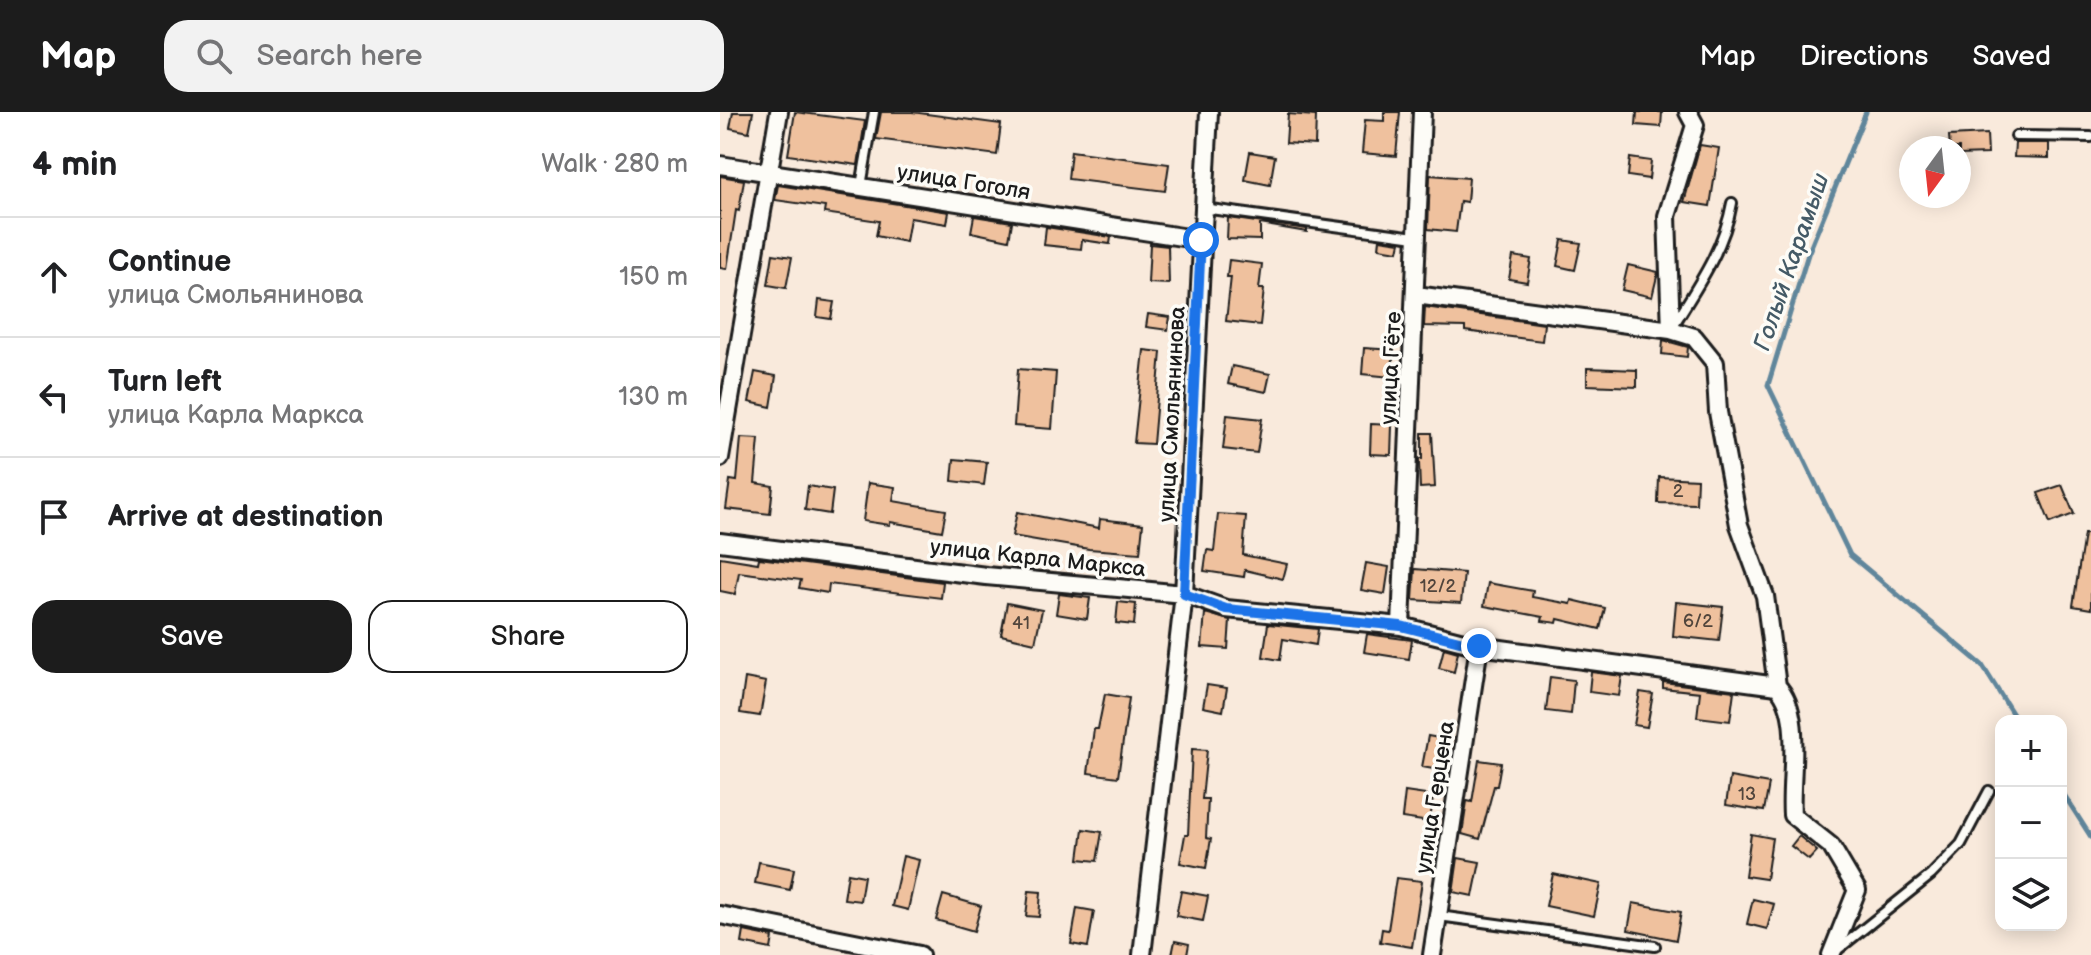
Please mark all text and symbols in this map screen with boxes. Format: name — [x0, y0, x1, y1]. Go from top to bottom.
search box — [164, 20, 724, 92]
text: Map — [40, 34, 116, 79]
icon: search — [192, 34, 236, 78]
text: Search here — [256, 38, 423, 74]
text: Map — [1699, 40, 1756, 73]
text: Directions — [1800, 40, 1928, 73]
text: Saved — [1972, 40, 2051, 73]
north arrow — [1899, 136, 1971, 208]
text: 4 min — [32, 144, 118, 185]
text: Walk · 280 m — [541, 149, 688, 180]
street label: улица Гоголя — [895, 159, 1032, 206]
water label: Голый Карамыш — [1748, 169, 1836, 355]
route start — [1183, 222, 1219, 258]
text: Continue — [108, 244, 231, 280]
icon: ahead — [32, 255, 76, 299]
text: 150 m — [619, 262, 688, 293]
text: улица Смольянинова — [108, 280, 364, 311]
street label: улица Смольянинова — [1153, 305, 1192, 523]
street label: улица Гёте — [1375, 311, 1408, 425]
text: Turn left — [108, 364, 222, 400]
icon: left — [32, 375, 76, 419]
text: 130 m — [618, 382, 688, 413]
text: улица Карла Маркса — [108, 400, 364, 431]
house number: 2 — [1673, 481, 1684, 502]
icon: arrive — [32, 495, 76, 539]
text: Arrive at destination — [108, 499, 384, 535]
street label: улица Карла Маркса — [929, 534, 1147, 583]
house number: 12/2 — [1420, 576, 1457, 597]
button: Save — [32, 600, 352, 673]
button: Share — [368, 600, 688, 673]
house number: 6/2 — [1683, 611, 1713, 632]
house number: 41 — [1012, 613, 1030, 634]
route end — [1461, 628, 1497, 664]
map controls — [1995, 715, 2067, 931]
button: + — [1995, 715, 2067, 787]
street label: улица Герцена — [1410, 719, 1461, 876]
house number: 13 — [1738, 784, 1756, 805]
button: − — [1995, 787, 2067, 859]
button: layers — [1995, 859, 2067, 931]

